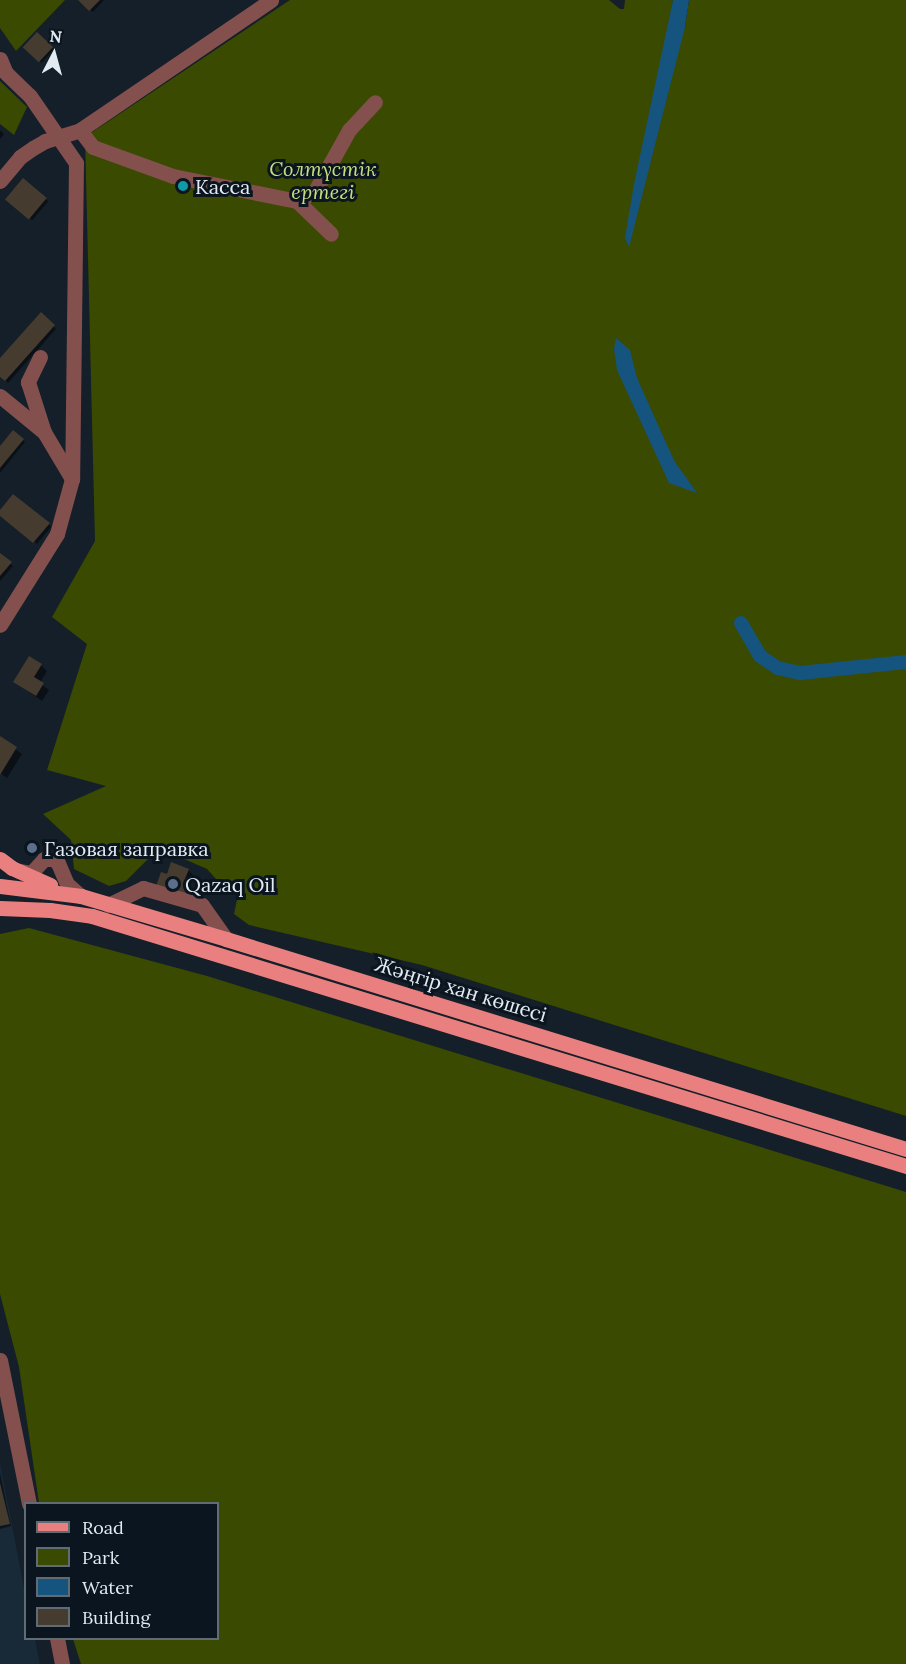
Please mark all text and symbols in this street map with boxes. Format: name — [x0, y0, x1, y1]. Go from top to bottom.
north arrow — [24, 24, 84, 84]
text: N — [49, 26, 63, 47]
park label: Солтүстік ертегі — [269, 157, 377, 204]
place label: Касса — [195, 174, 250, 198]
marker: Касса — [176, 179, 190, 193]
place label: Газовая заправка — [44, 836, 209, 860]
marker: Газовая заправка — [25, 841, 39, 855]
place label: Qazaq Oil — [185, 872, 275, 896]
marker: Qazaq Oil — [166, 877, 180, 891]
street label: Жәңгір хан көшесі — [372, 951, 550, 1027]
legend — [24, 1502, 219, 1640]
text: Road — [82, 1516, 124, 1539]
text: Park — [82, 1546, 119, 1569]
text: Water — [82, 1576, 133, 1599]
text: Building — [82, 1606, 150, 1629]

